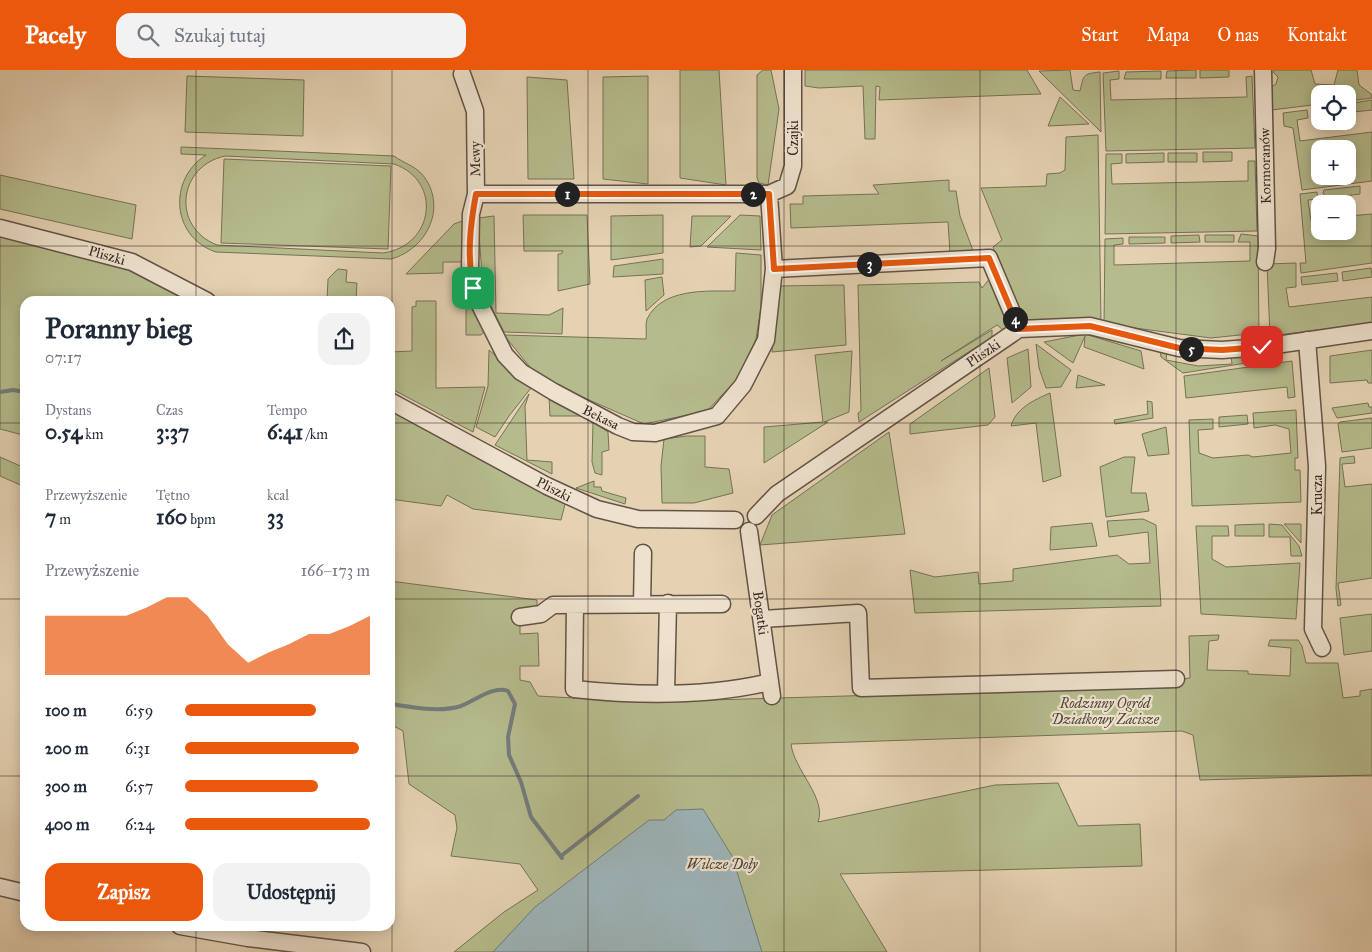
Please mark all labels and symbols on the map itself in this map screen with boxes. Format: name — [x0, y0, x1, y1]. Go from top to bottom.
street label: Czajki — [785, 120, 802, 156]
street label: Kormoranów — [1256, 127, 1275, 204]
street label: Mewy — [467, 140, 484, 177]
pin: 1 — [554, 182, 580, 206]
pin: 2 — [740, 182, 766, 206]
street label: Pliszki — [86, 242, 127, 269]
pin: 3 — [856, 252, 882, 276]
pin — [452, 267, 494, 309]
pin: 4 — [1002, 306, 1028, 332]
pin — [1241, 326, 1283, 368]
street label: Pliszki — [963, 336, 1004, 371]
pin: 5 — [1178, 336, 1204, 362]
street label: Bekasa — [580, 401, 622, 434]
street label: Pliszki — [533, 473, 575, 506]
street label: Krucza — [1309, 474, 1326, 516]
street label: Bogatki — [749, 590, 772, 636]
park label: Rodzinny Ogród Działkowy Zacisze — [1051, 695, 1160, 728]
park label: Wilcze Doły — [687, 856, 758, 873]

